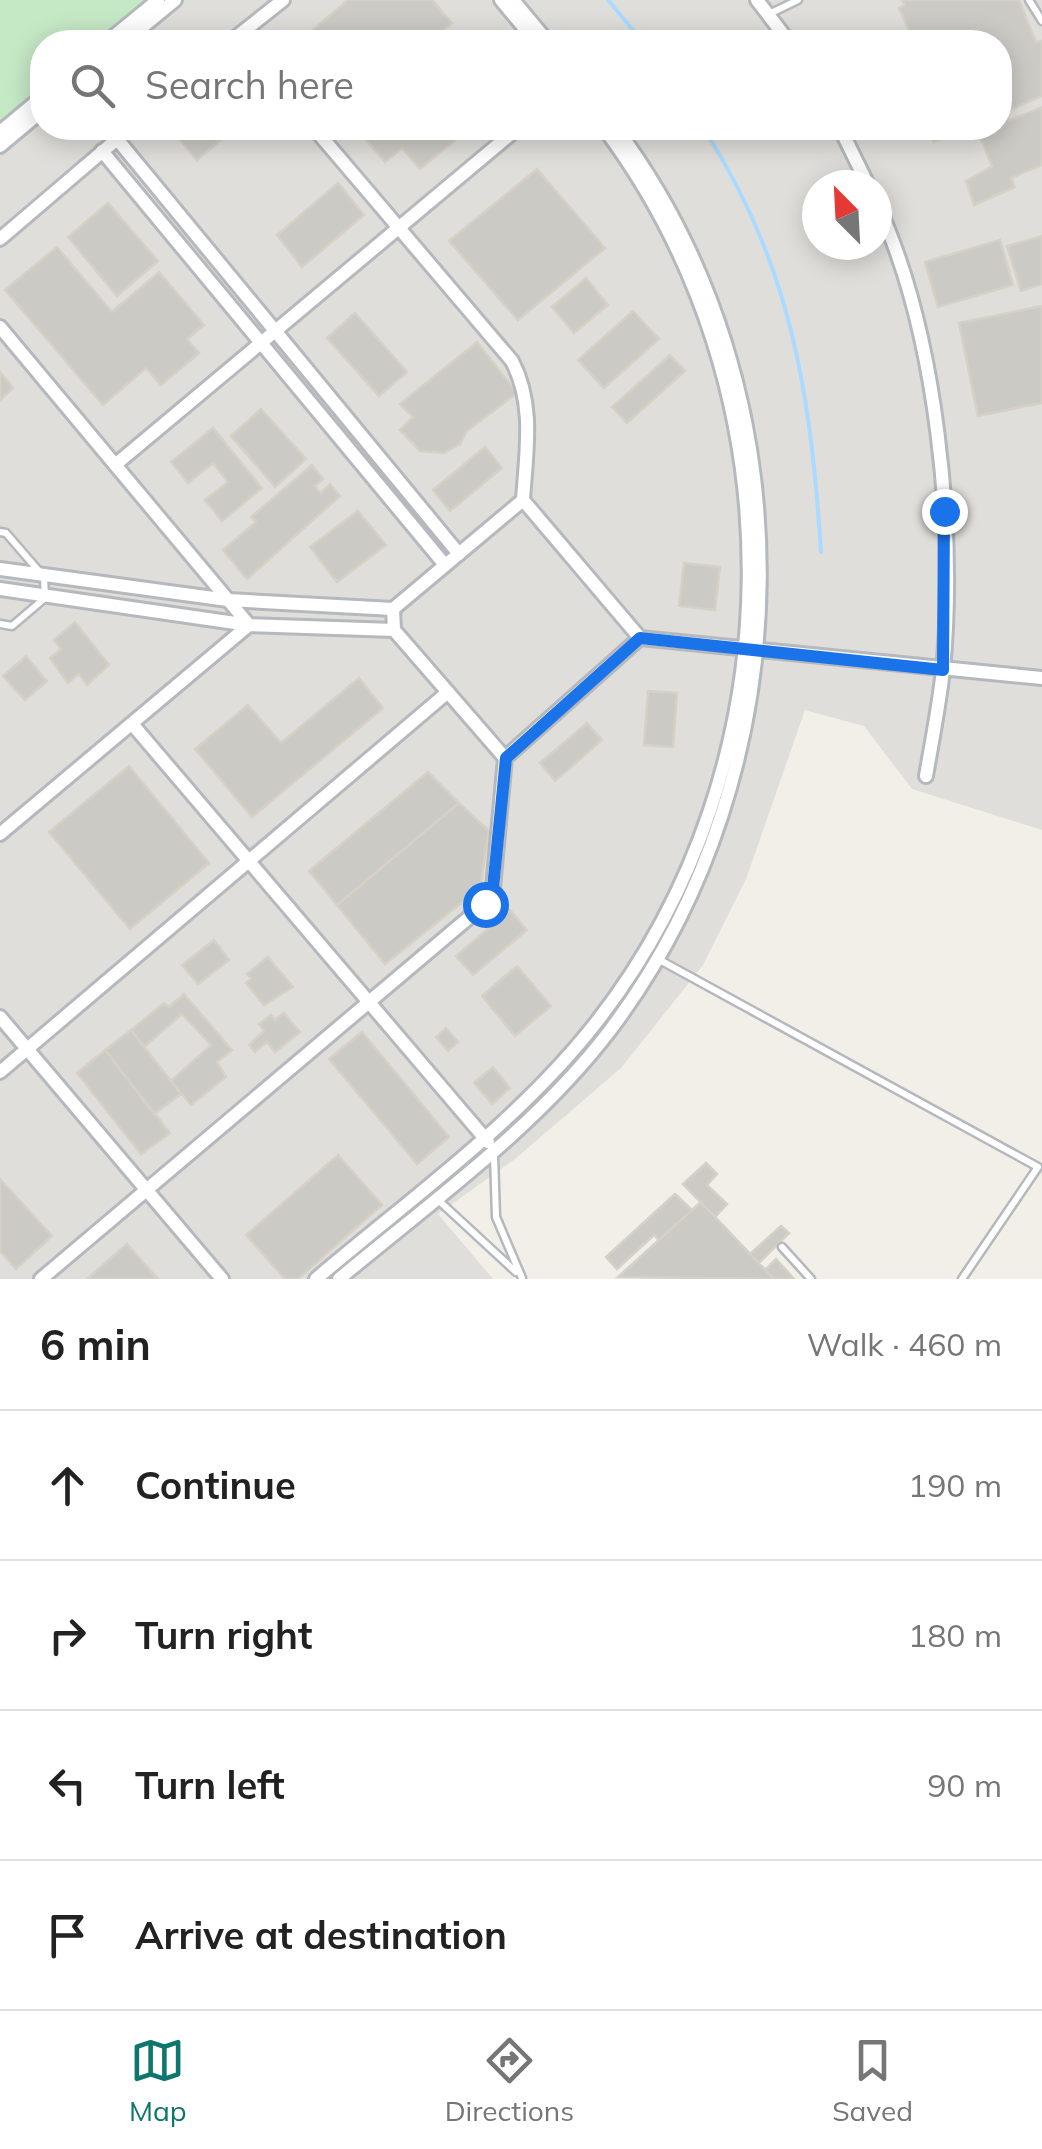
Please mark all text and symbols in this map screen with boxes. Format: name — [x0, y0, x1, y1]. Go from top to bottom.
search box — [30, 30, 1012, 140]
icon: search — [65, 58, 120, 113]
text: Search here — [145, 61, 354, 109]
north arrow — [802, 170, 892, 260]
route end — [922, 489, 968, 535]
route start — [463, 882, 509, 928]
text: 6 min — [40, 1318, 151, 1371]
text: Walk · 460 m — [807, 1324, 1002, 1364]
icon: ahead — [40, 1458, 95, 1513]
text: Continue — [135, 1461, 296, 1509]
text: 190 m — [908, 1465, 1002, 1505]
icon: right — [40, 1608, 95, 1663]
text: Turn right — [135, 1611, 312, 1659]
text: 180 m — [908, 1615, 1002, 1655]
icon: left — [40, 1758, 95, 1813]
text: Turn left — [135, 1761, 285, 1809]
text: 90 m — [927, 1765, 1002, 1805]
icon: arrive — [40, 1908, 95, 1963]
text: Arrive at destination — [135, 1911, 507, 1959]
tab: Map — [129, 2033, 187, 2128]
tab: Directions — [445, 2033, 574, 2128]
tab: Saved — [832, 2033, 913, 2128]

